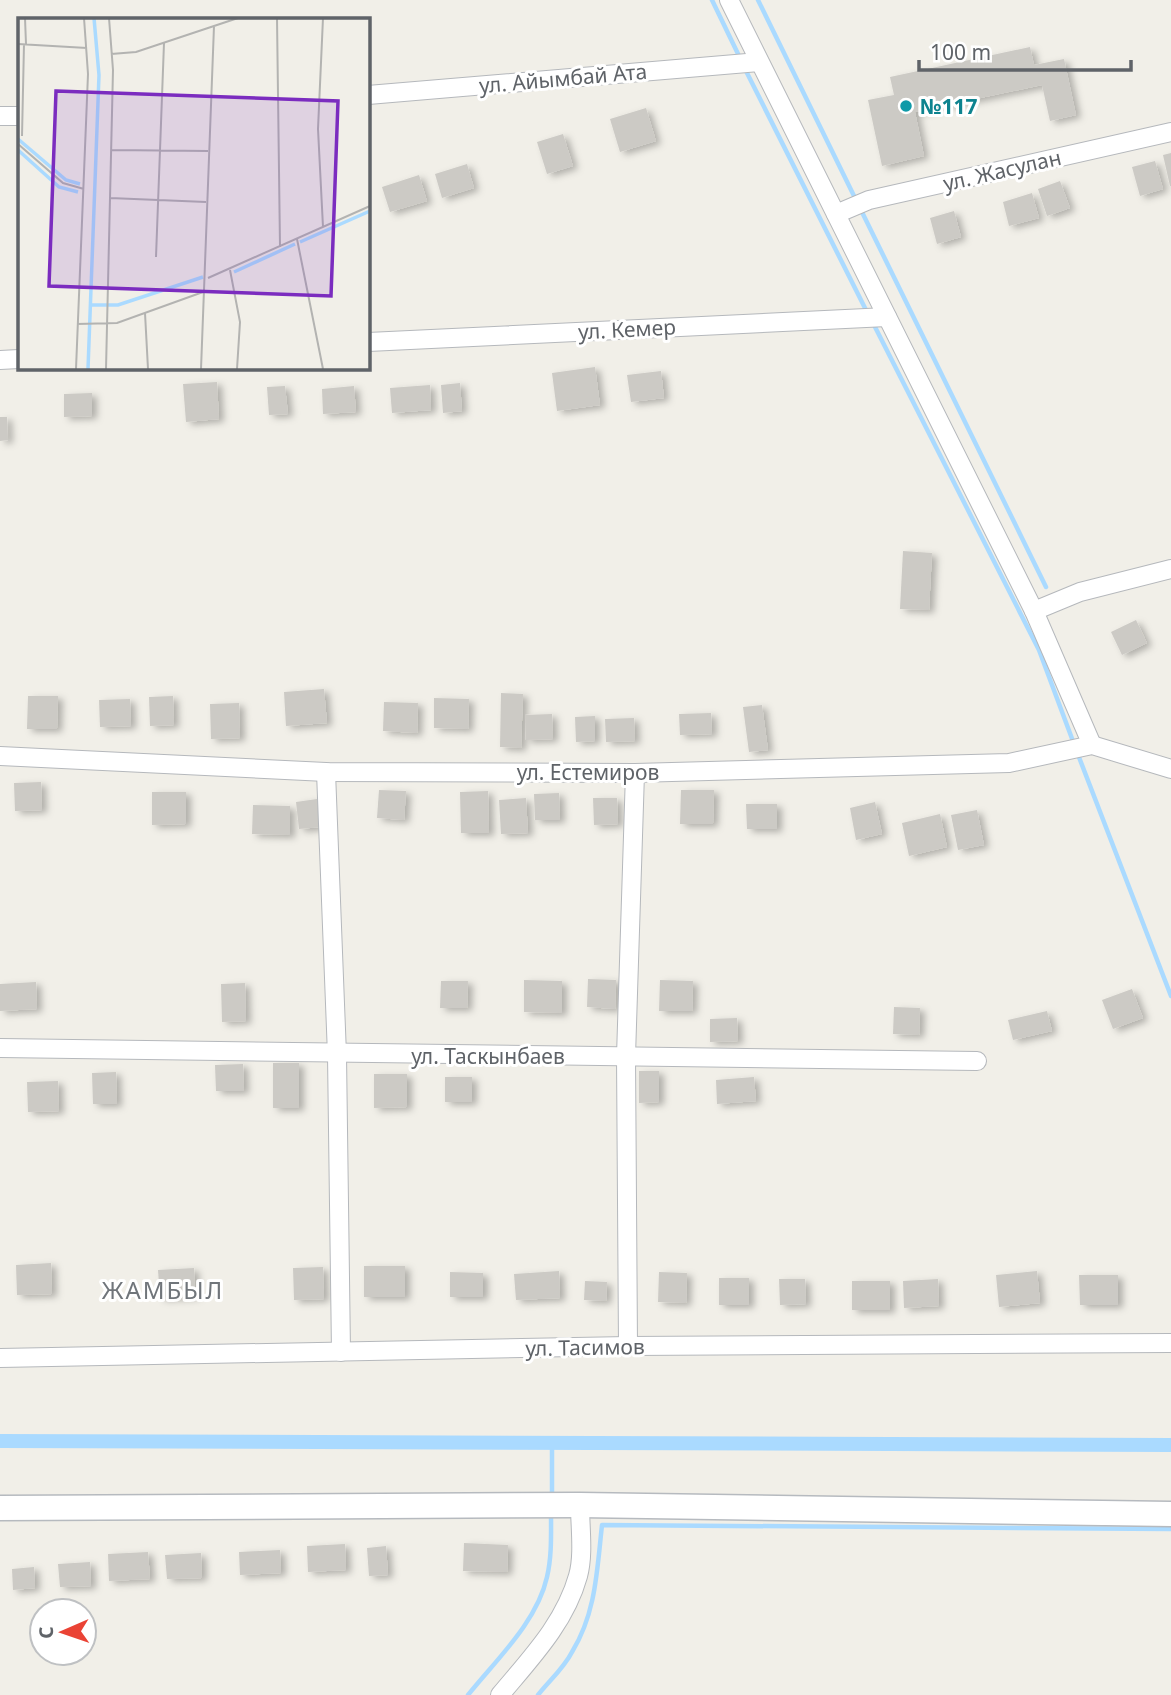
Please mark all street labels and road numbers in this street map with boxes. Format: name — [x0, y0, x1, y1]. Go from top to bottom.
street label: ул. Айымбай Ата — [478, 57, 648, 99]
street label: ул. Жасулан — [940, 143, 1064, 197]
street label: ул. Кемер — [577, 312, 677, 346]
street label: ул. Естемиров — [517, 758, 659, 786]
street label: ул. Таскынбаев — [411, 1042, 565, 1070]
street label: ул. Тасимов — [525, 1332, 645, 1362]

